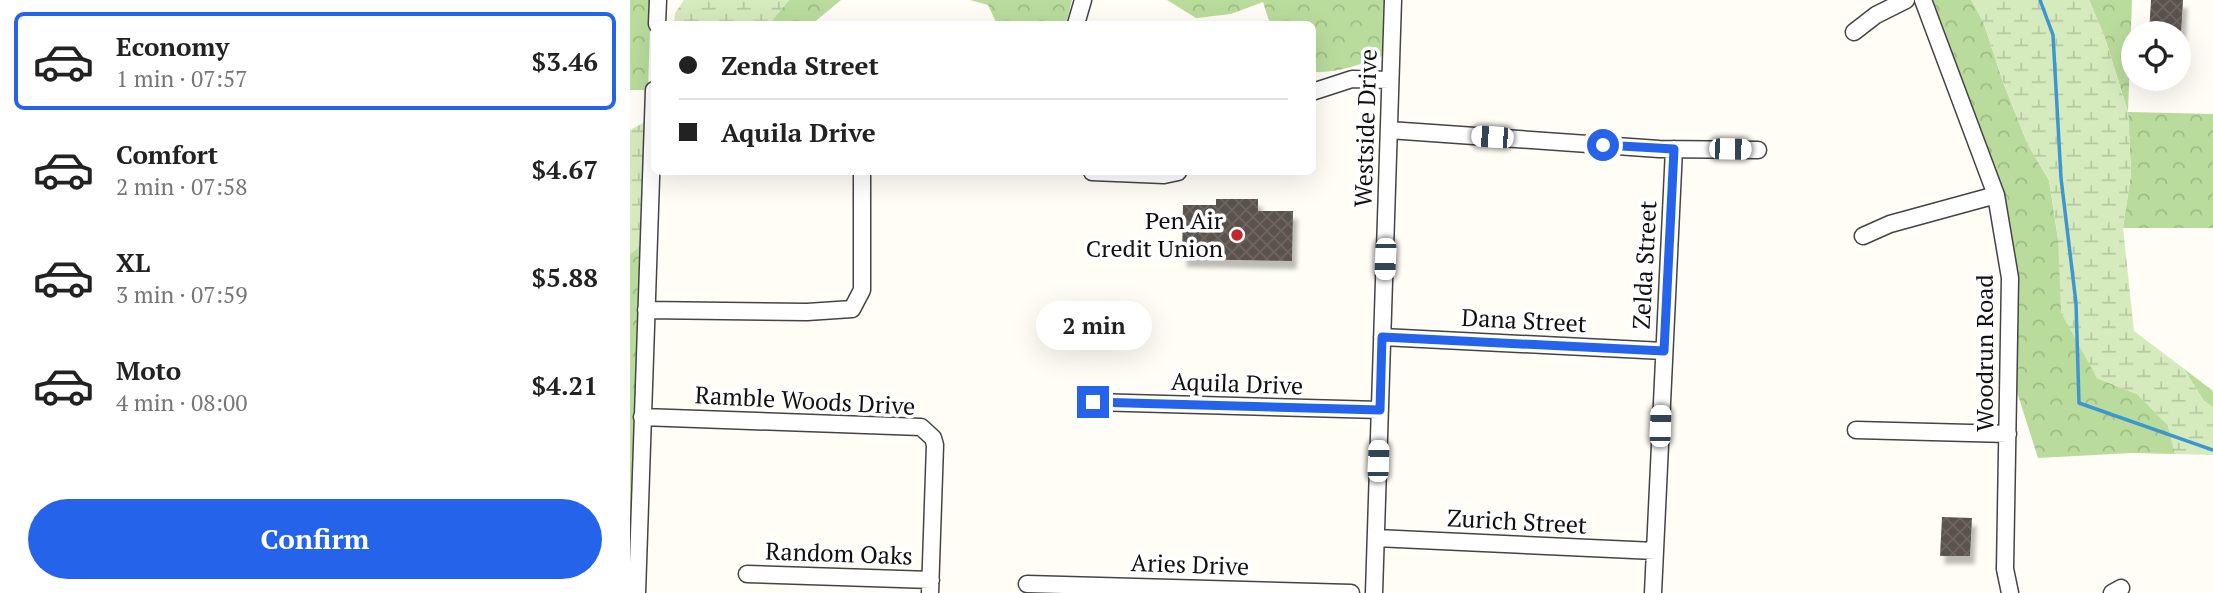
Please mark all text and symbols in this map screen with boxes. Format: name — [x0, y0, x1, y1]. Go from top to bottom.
map controls — [2121, 21, 2191, 91]
button: locate — [2121, 21, 2191, 91]
text: Economy — [116, 29, 229, 63]
icon: car — [32, 30, 95, 93]
text: $3.46 — [532, 44, 598, 78]
text: Zenda Street — [721, 48, 879, 82]
street label: Westside Drive — [1346, 48, 1384, 208]
text: 1 min · 07:57 — [116, 63, 248, 94]
text: Aquila Drive — [721, 115, 876, 149]
car — [1471, 125, 1514, 149]
route start — [1587, 129, 1619, 161]
text: Comfort — [116, 137, 218, 171]
icon: car — [32, 138, 95, 201]
car — [1709, 138, 1752, 160]
text: $4.67 — [532, 152, 598, 186]
text: 2 min · 07:58 — [116, 171, 248, 202]
street label: Zelda Street — [1625, 200, 1663, 330]
place label: Pen Air Credit Union — [1086, 204, 1224, 264]
marker: Pen Air Credit Union — [1229, 227, 1245, 243]
car — [1374, 238, 1397, 280]
text: XL — [116, 245, 150, 279]
icon: car — [32, 246, 95, 309]
text: $5.88 — [532, 260, 598, 294]
street label: Woodrun Road — [1968, 274, 2000, 432]
text: 3 min · 07:59 — [116, 279, 248, 310]
callout: 2 min — [1035, 300, 1151, 350]
street label: Dana Street — [1461, 301, 1588, 339]
text: 2 min — [1063, 310, 1125, 341]
text: Moto — [116, 353, 181, 387]
icon: car — [32, 354, 95, 417]
street label: Aquila Drive — [1170, 365, 1304, 401]
text: $4.21 — [532, 368, 598, 402]
street label: Ramble Woods Drive — [694, 378, 916, 422]
route end — [1077, 386, 1109, 418]
text: 4 min · 08:00 — [116, 387, 248, 418]
car — [1649, 405, 1672, 447]
car — [1367, 440, 1390, 482]
button: Confirm — [28, 499, 602, 579]
street label: Zurich Street — [1446, 501, 1588, 541]
street label: Random Oaks — [765, 534, 913, 572]
street label: Aries Drive — [1130, 546, 1250, 582]

